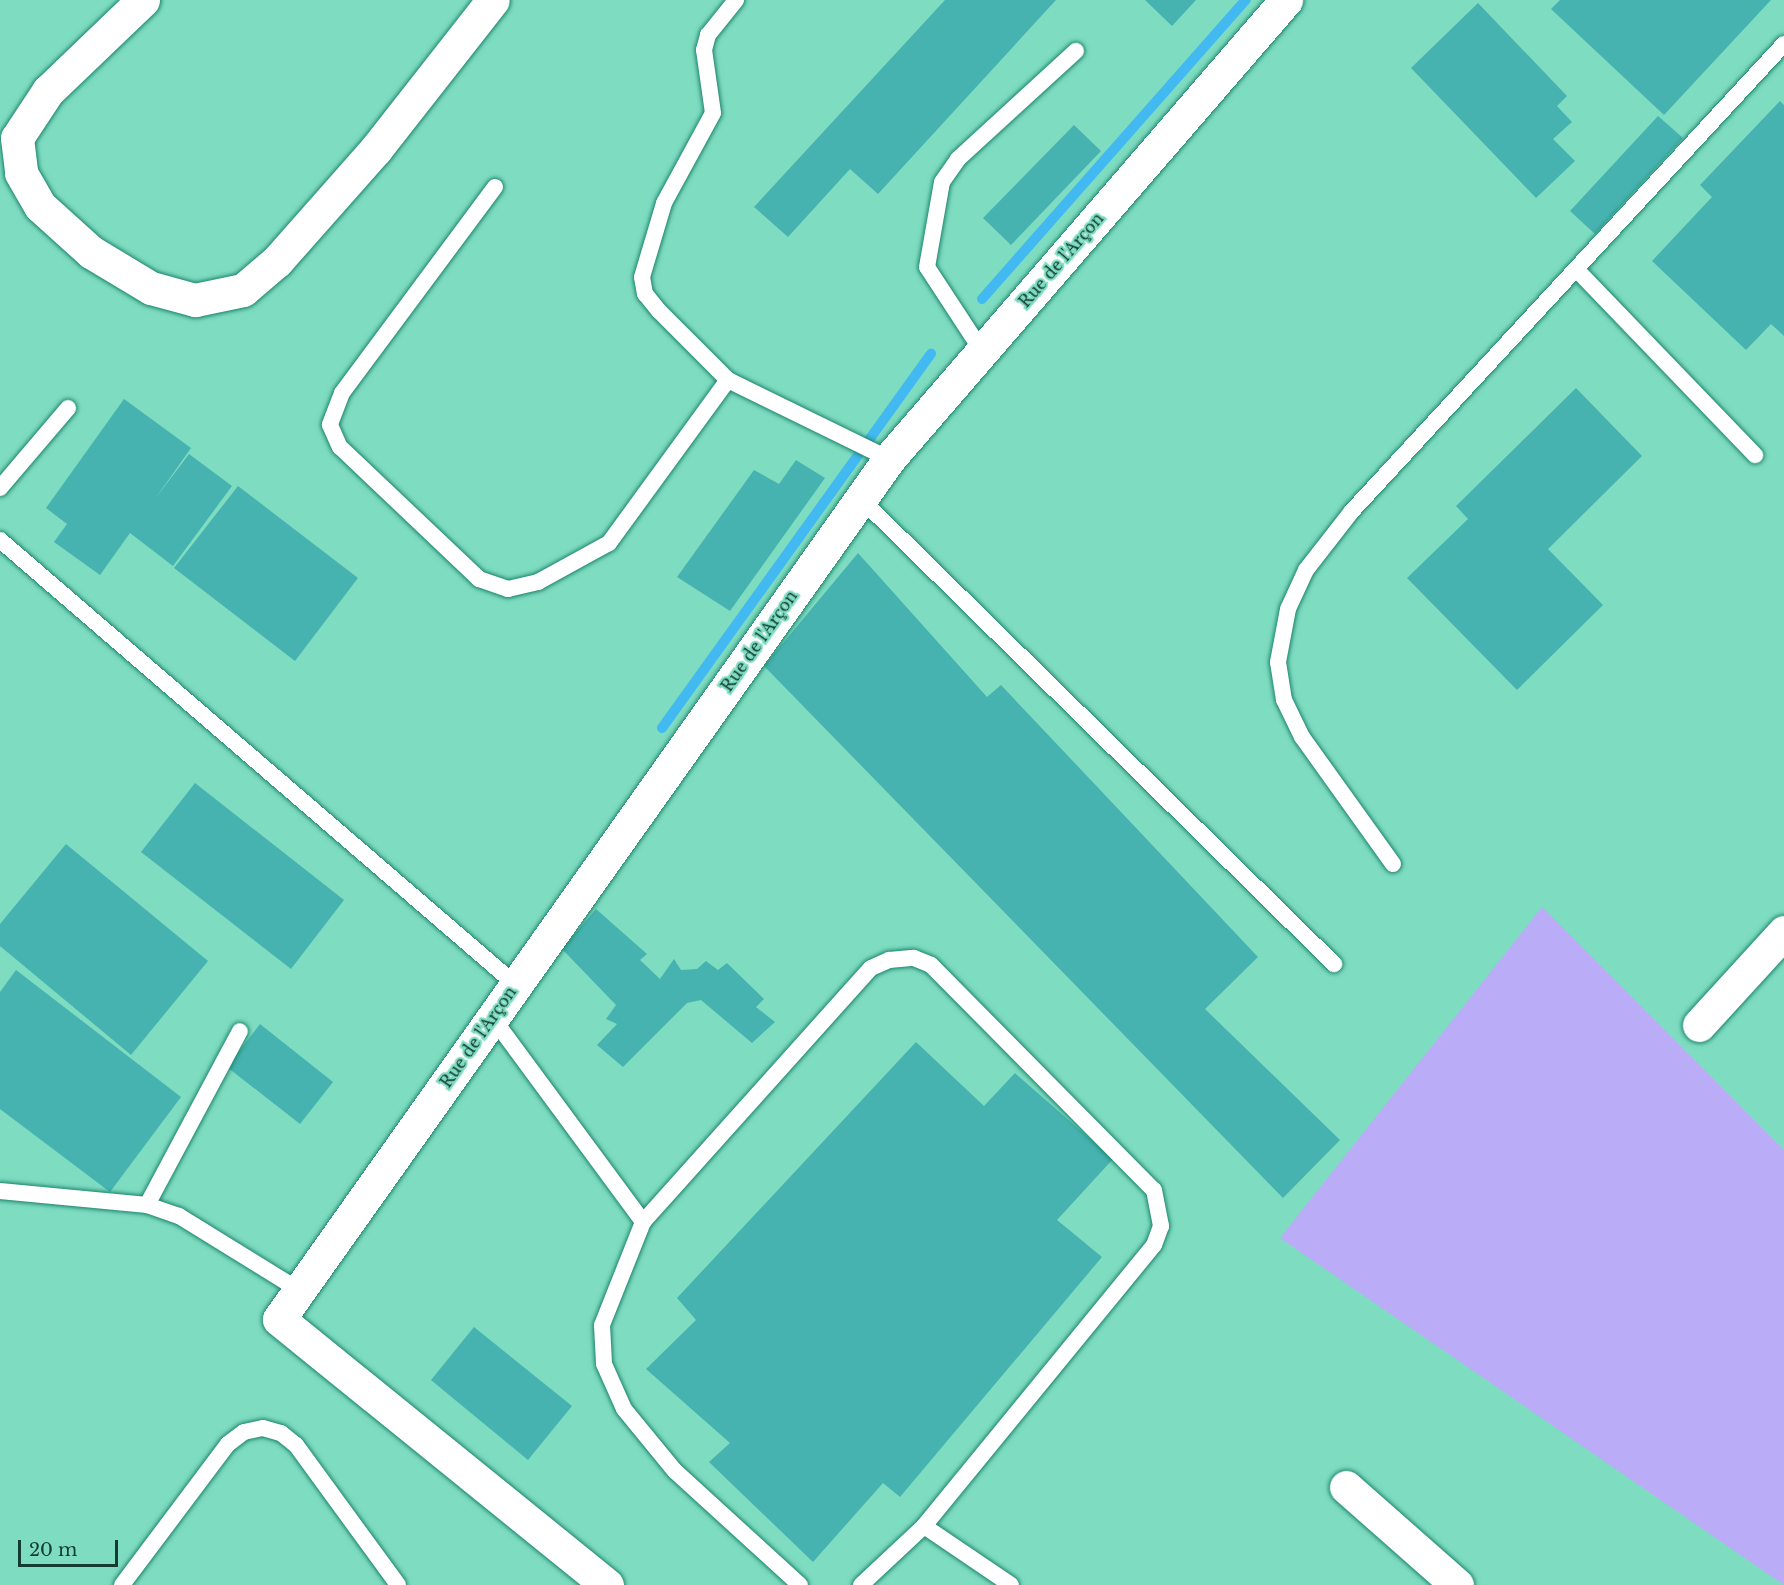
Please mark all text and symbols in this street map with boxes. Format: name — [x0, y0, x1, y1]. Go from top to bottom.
street label: Rue de l'Arçon — [1015, 209, 1107, 311]
street label: Rue de l'Arçon — [717, 587, 801, 695]
street label: Rue de l'Arçon — [436, 983, 520, 1091]
scale bar — [21, 1528, 122, 1566]
text: 20 m — [29, 1539, 77, 1561]

